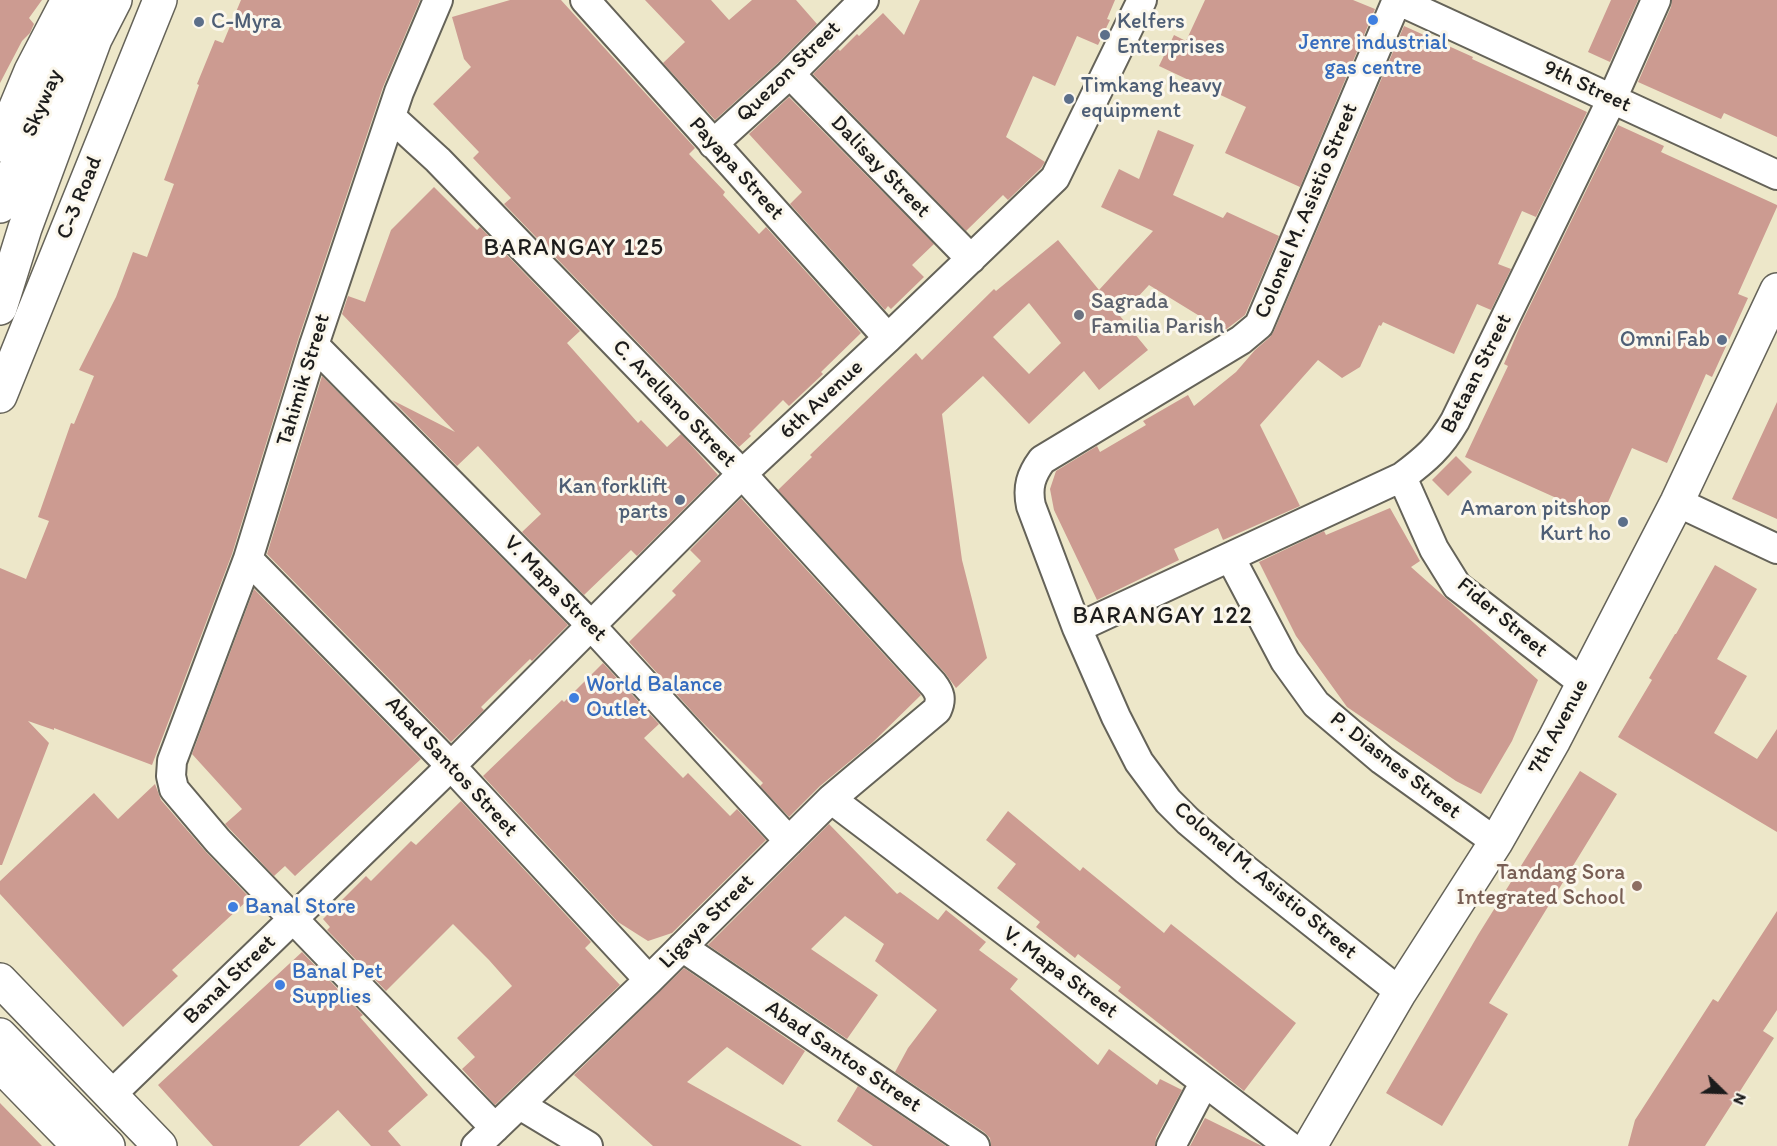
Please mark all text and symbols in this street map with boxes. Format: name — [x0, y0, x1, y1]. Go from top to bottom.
place label: C-Myra — [211, 9, 282, 35]
place label: Kelfers Enterprises — [1117, 9, 1225, 60]
marker: Jenre industrial gas centre — [1366, 13, 1380, 27]
marker: C-Myra — [192, 15, 206, 29]
street label: Quezon Street — [731, 16, 847, 128]
marker: Kelfers Enterprises — [1098, 28, 1112, 42]
place label: Jenre industrial gas centre — [1299, 30, 1447, 82]
street label: 9th Street — [1539, 55, 1635, 119]
street label: Skyway — [17, 65, 69, 141]
place label: Timkang heavy equipment — [1081, 73, 1222, 124]
marker: Timkang heavy equipment — [1062, 92, 1076, 106]
street label: Colonel M. Asistio Street — [1250, 99, 1364, 323]
street label: Dalisay Street — [824, 110, 936, 224]
street label: Payapa Street — [683, 112, 789, 226]
street label: C-3 Road — [51, 153, 109, 243]
district label: BARANGAY 125 — [483, 235, 665, 263]
place label: Sagrada Familia Parish — [1091, 289, 1225, 340]
marker: Sagrada Familia Parish — [1072, 308, 1086, 322]
street label: Bataan Street — [1436, 310, 1518, 438]
street label: Tahimik Street — [271, 311, 337, 449]
place label: Omni Fab — [1620, 327, 1710, 353]
marker: Omni Fab — [1715, 333, 1729, 347]
street label: C. Arellano Street — [606, 334, 742, 474]
street label: 6th Avenue — [775, 355, 869, 445]
place label: Kan forklift parts — [558, 474, 668, 526]
marker: Kan forklift parts — [673, 493, 687, 507]
place label: Amaron pitshop Kurt ho — [1461, 496, 1611, 548]
marker: Amaron pitshop Kurt ho — [1616, 515, 1630, 529]
street label: V. Mapa Street — [498, 530, 612, 648]
street label: Fider Street — [1451, 572, 1553, 664]
district label: BARANGAY 122 — [1072, 603, 1254, 631]
place label: World Balance Outlet — [586, 672, 723, 724]
street label: 7th Avenue — [1523, 675, 1595, 779]
street label: Abad Santos Street — [379, 691, 523, 843]
marker: World Balance Outlet — [567, 691, 581, 705]
street label: P. Diasnes Street — [1324, 707, 1466, 825]
street label: Colonel M. Asistio Street — [1168, 797, 1362, 965]
place label: Tandang Sora Integrated School — [1456, 860, 1625, 912]
street label: Ligaya Street — [654, 869, 760, 975]
marker: Tandang Sora Integrated School — [1630, 879, 1644, 893]
place label: Banal Store — [245, 894, 356, 920]
marker: Banal Store — [226, 900, 240, 914]
street label: V. Mapa Street — [997, 921, 1123, 1025]
street label: Banal Street — [178, 929, 282, 1031]
place label: Banal Pet Supplies — [292, 959, 383, 1010]
marker: Banal Pet Supplies — [273, 978, 287, 992]
street label: Abad Santos Street — [760, 995, 926, 1119]
north arrow — [1693, 1062, 1753, 1122]
text: N — [1729, 1091, 1751, 1108]

